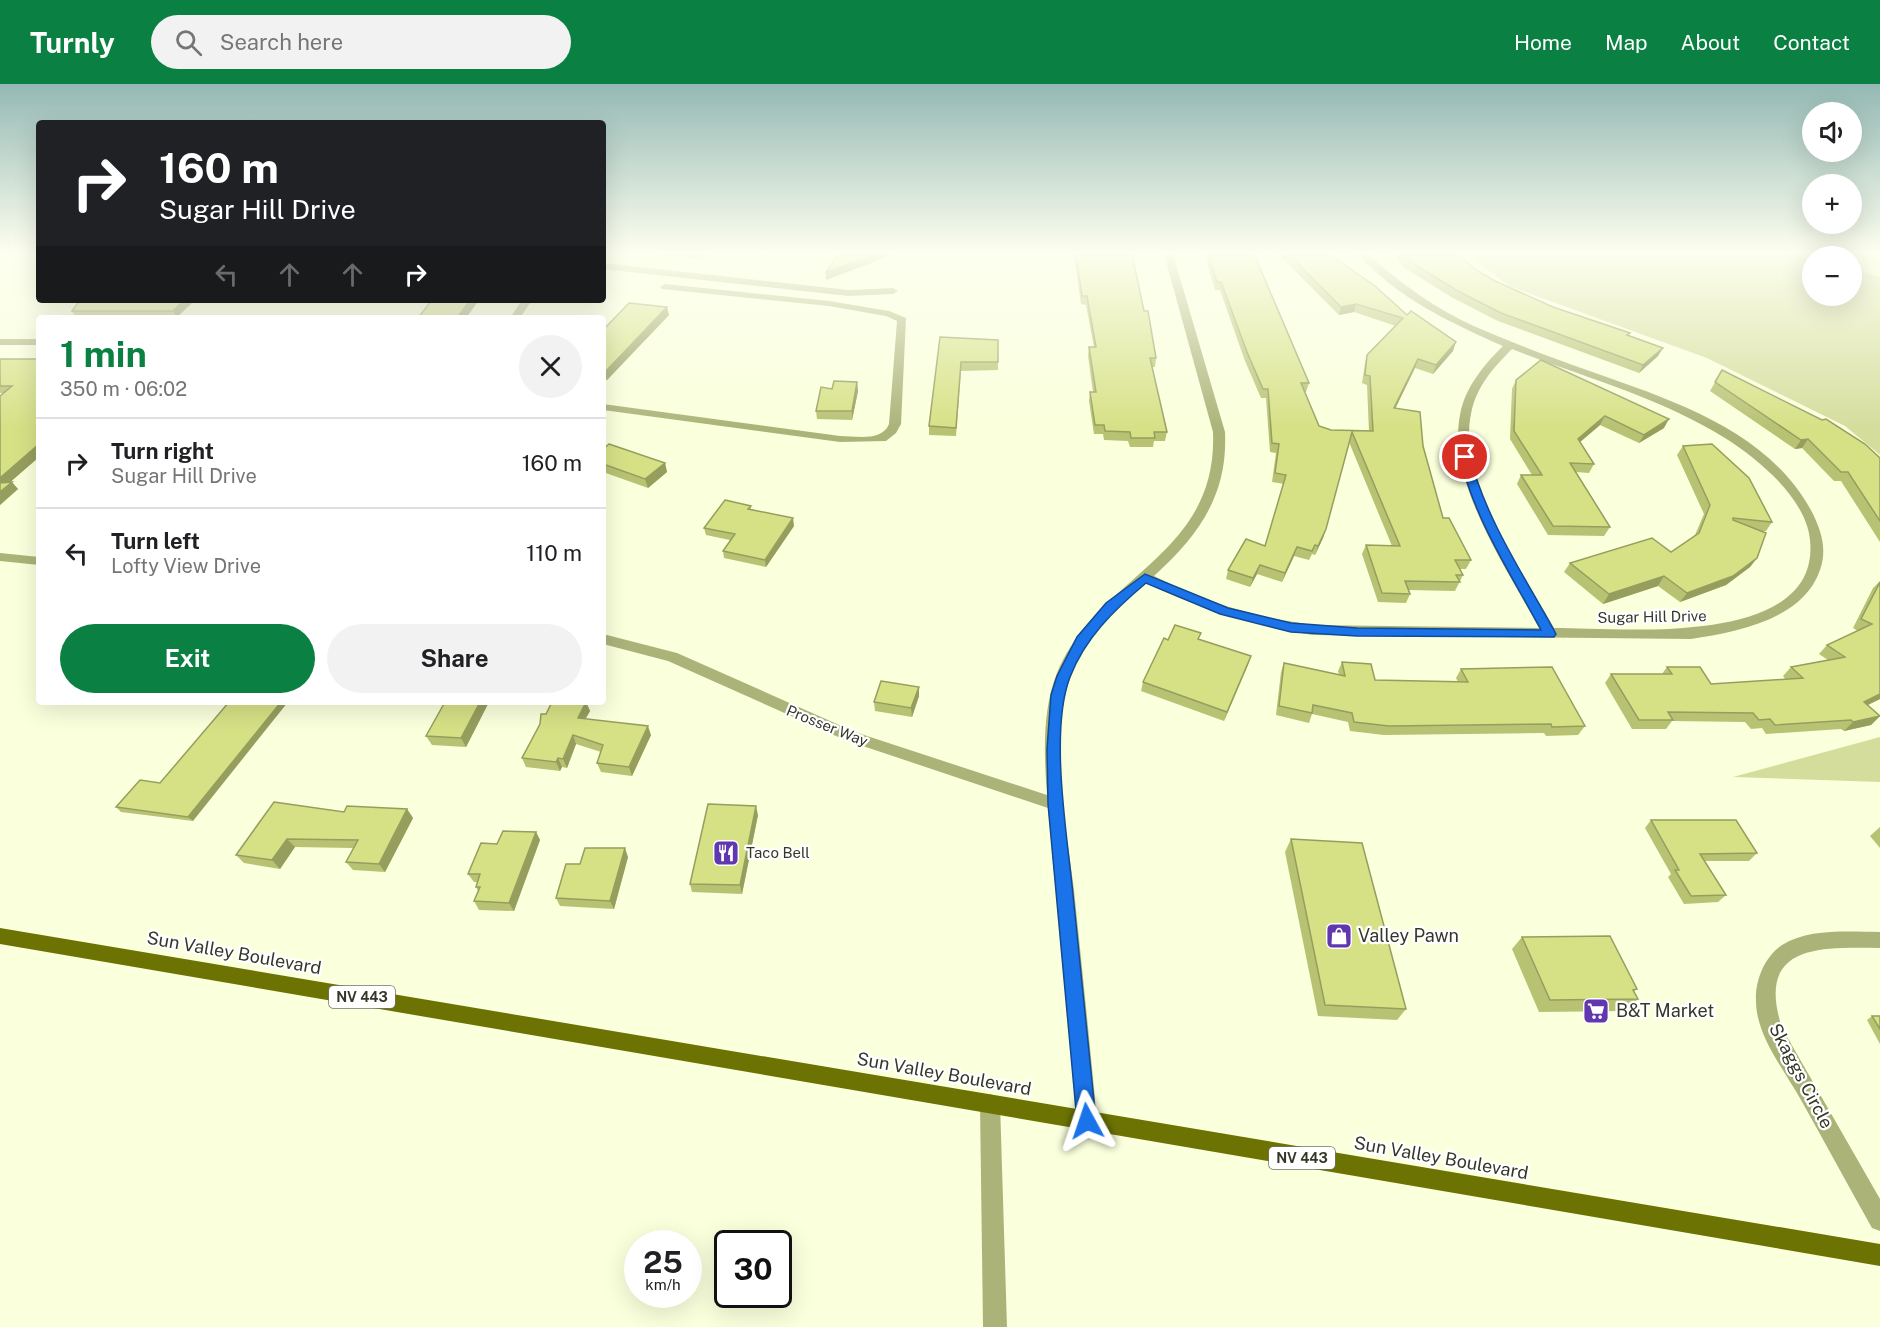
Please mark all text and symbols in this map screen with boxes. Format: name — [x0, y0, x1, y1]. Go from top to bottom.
search box — [151, 15, 571, 69]
text: Turnly — [30, 26, 115, 59]
icon: search — [172, 26, 205, 59]
text: Search here — [220, 29, 343, 55]
text: Home — [1514, 30, 1572, 55]
text: Map — [1605, 30, 1648, 55]
text: About — [1681, 30, 1740, 55]
text: Contact — [1773, 30, 1850, 55]
map controls — [1802, 102, 1862, 306]
button: sound — [1802, 102, 1862, 162]
text: 160 m — [159, 143, 279, 192]
icon: right — [60, 144, 138, 222]
button: + — [1802, 174, 1862, 234]
text: Sugar Hill Drive — [159, 193, 356, 225]
button: − — [1802, 246, 1862, 306]
icon: left — [210, 258, 243, 291]
icon: ahead — [273, 258, 306, 291]
icon: ahead — [336, 258, 369, 291]
icon: right — [399, 258, 432, 291]
text: 1 min — [60, 333, 147, 375]
button: close — [519, 335, 582, 398]
text: 350 m · 06:02 — [60, 377, 187, 401]
pin — [1439, 431, 1490, 482]
text: Turn right — [111, 438, 214, 464]
icon: arrive — [1448, 440, 1481, 473]
icon: right — [60, 447, 93, 480]
text: 160 m — [522, 450, 582, 476]
text: Sugar Hill Drive — [111, 464, 257, 488]
text: Turn left — [111, 528, 200, 554]
icon: left — [60, 537, 93, 570]
text: 110 m — [526, 540, 582, 566]
text: Lofty View Drive — [111, 554, 261, 578]
street label: Sugar Hill Drive — [1597, 607, 1707, 626]
button: Exit — [60, 624, 315, 693]
button: Share — [327, 624, 582, 693]
street label: Prosser Way — [784, 701, 870, 750]
restaurant icon: Taco Bell — [711, 838, 741, 868]
place label: Taco Bell — [746, 844, 810, 861]
shop icon: Valley Pawn — [1324, 921, 1354, 951]
place label: Valley Pawn — [1358, 925, 1459, 946]
street label: Sun Valley Boulevard — [145, 927, 323, 978]
road number: NV 443 — [329, 986, 395, 1008]
supermarket icon: B&T Market — [1581, 996, 1611, 1026]
place label: B&T Market — [1616, 1000, 1714, 1021]
street label: Skaggs Circle — [1765, 1020, 1838, 1132]
street label: Sun Valley Boulevard — [855, 1048, 1033, 1099]
position arrow — [1055, 1089, 1119, 1153]
street label: Sun Valley Boulevard — [1352, 1132, 1530, 1183]
road number: NV 443 — [1269, 1147, 1335, 1169]
speed limit sign: 30 — [714, 1230, 792, 1308]
text: 25 — [643, 1244, 683, 1280]
text: km/h — [645, 1276, 681, 1293]

